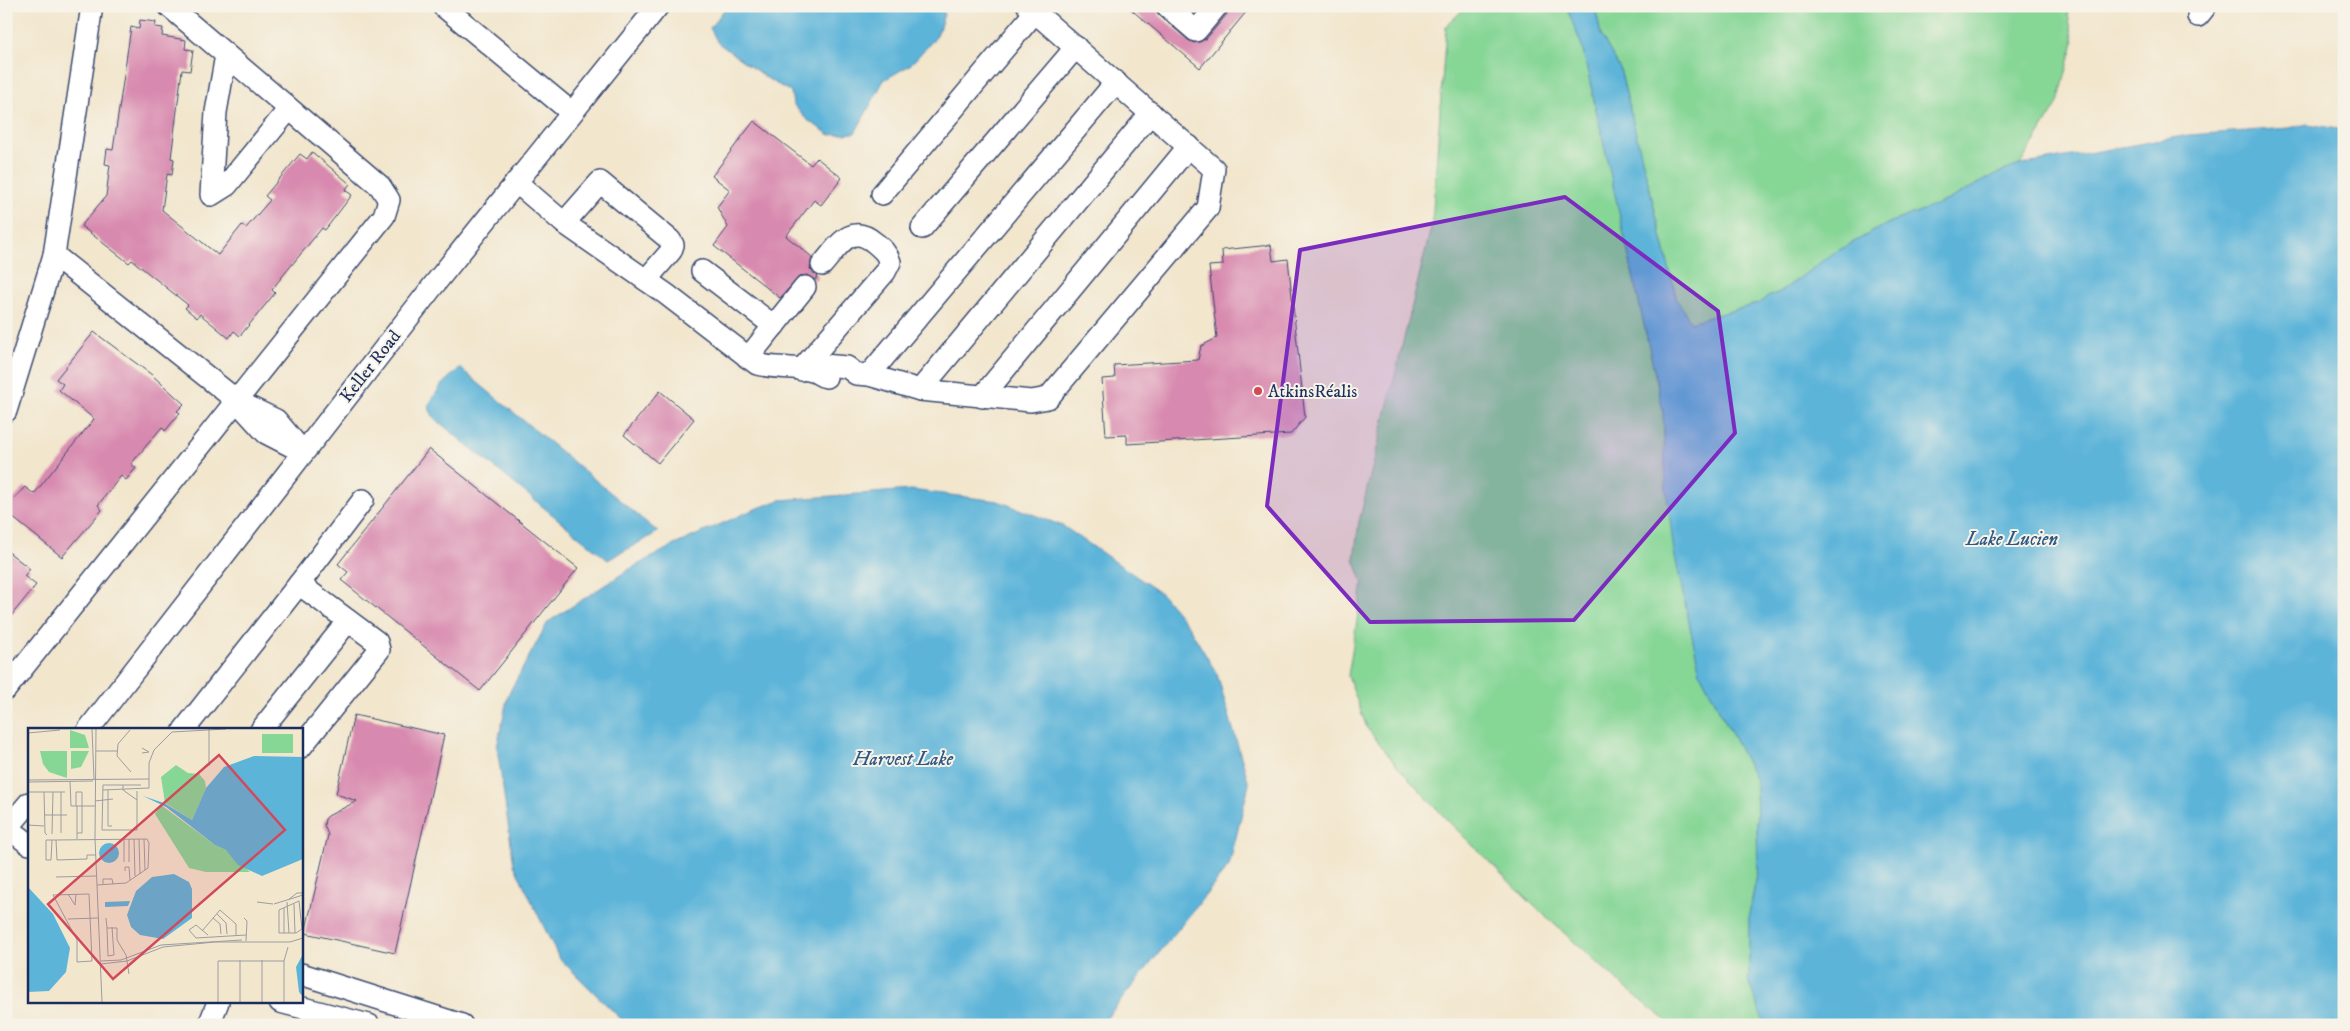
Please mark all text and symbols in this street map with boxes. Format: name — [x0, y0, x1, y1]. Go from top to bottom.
street label: Keller Road — [336, 326, 406, 407]
place label: AtkinsRéalis — [1268, 381, 1357, 403]
marker: AtkinsRéalis — [1252, 385, 1264, 397]
water label: Lake Lucien — [1965, 528, 2058, 551]
inset map — [28, 728, 302, 1004]
water label: Harvest Lake — [852, 748, 954, 771]

